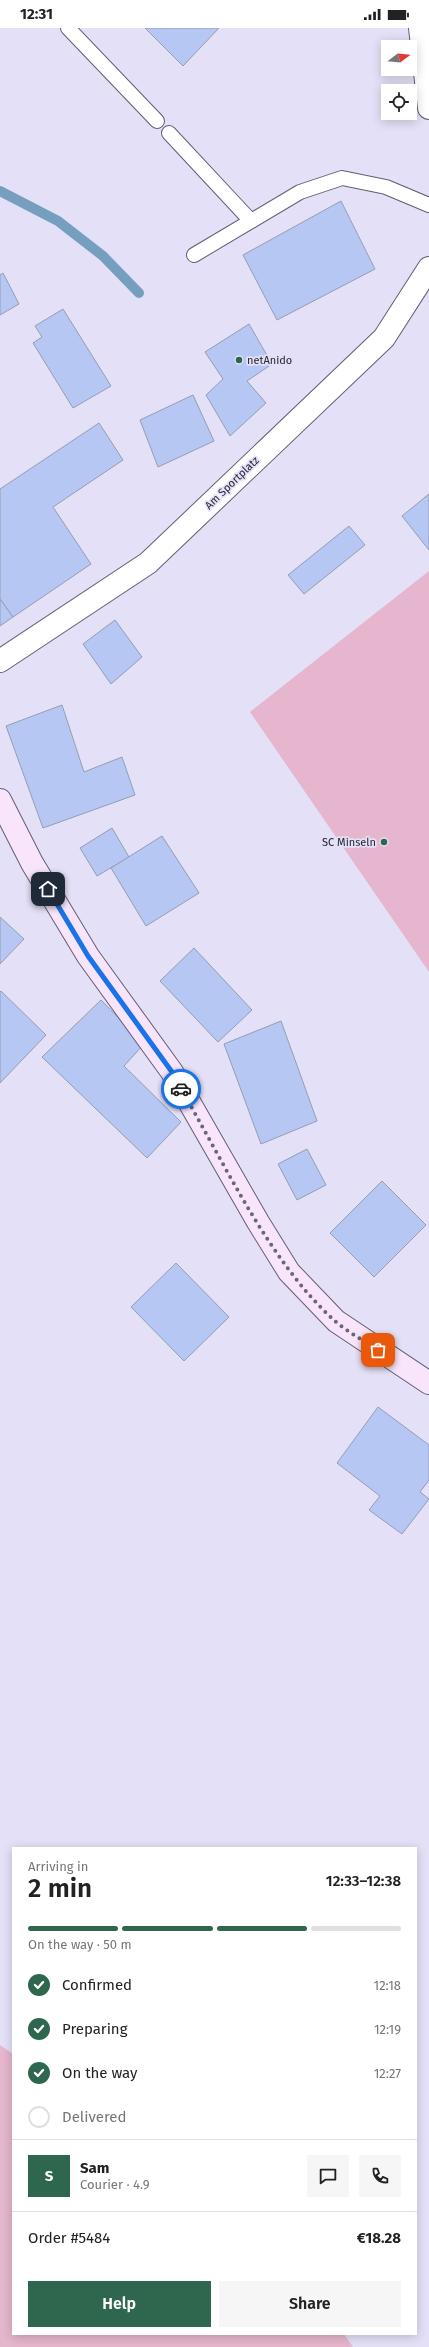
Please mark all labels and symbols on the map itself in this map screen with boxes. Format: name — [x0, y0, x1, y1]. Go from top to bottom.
north arrow — [381, 40, 417, 76]
place label: netAnido — [247, 354, 292, 367]
marker: netAnido — [234, 355, 244, 365]
street label: Am Sportplatz — [202, 454, 262, 512]
place label: SC Minseln — [322, 836, 376, 849]
marker: SC Minseln — [379, 837, 389, 847]
pin — [31, 872, 65, 906]
courier — [161, 1069, 201, 1109]
pin — [361, 1333, 395, 1367]

